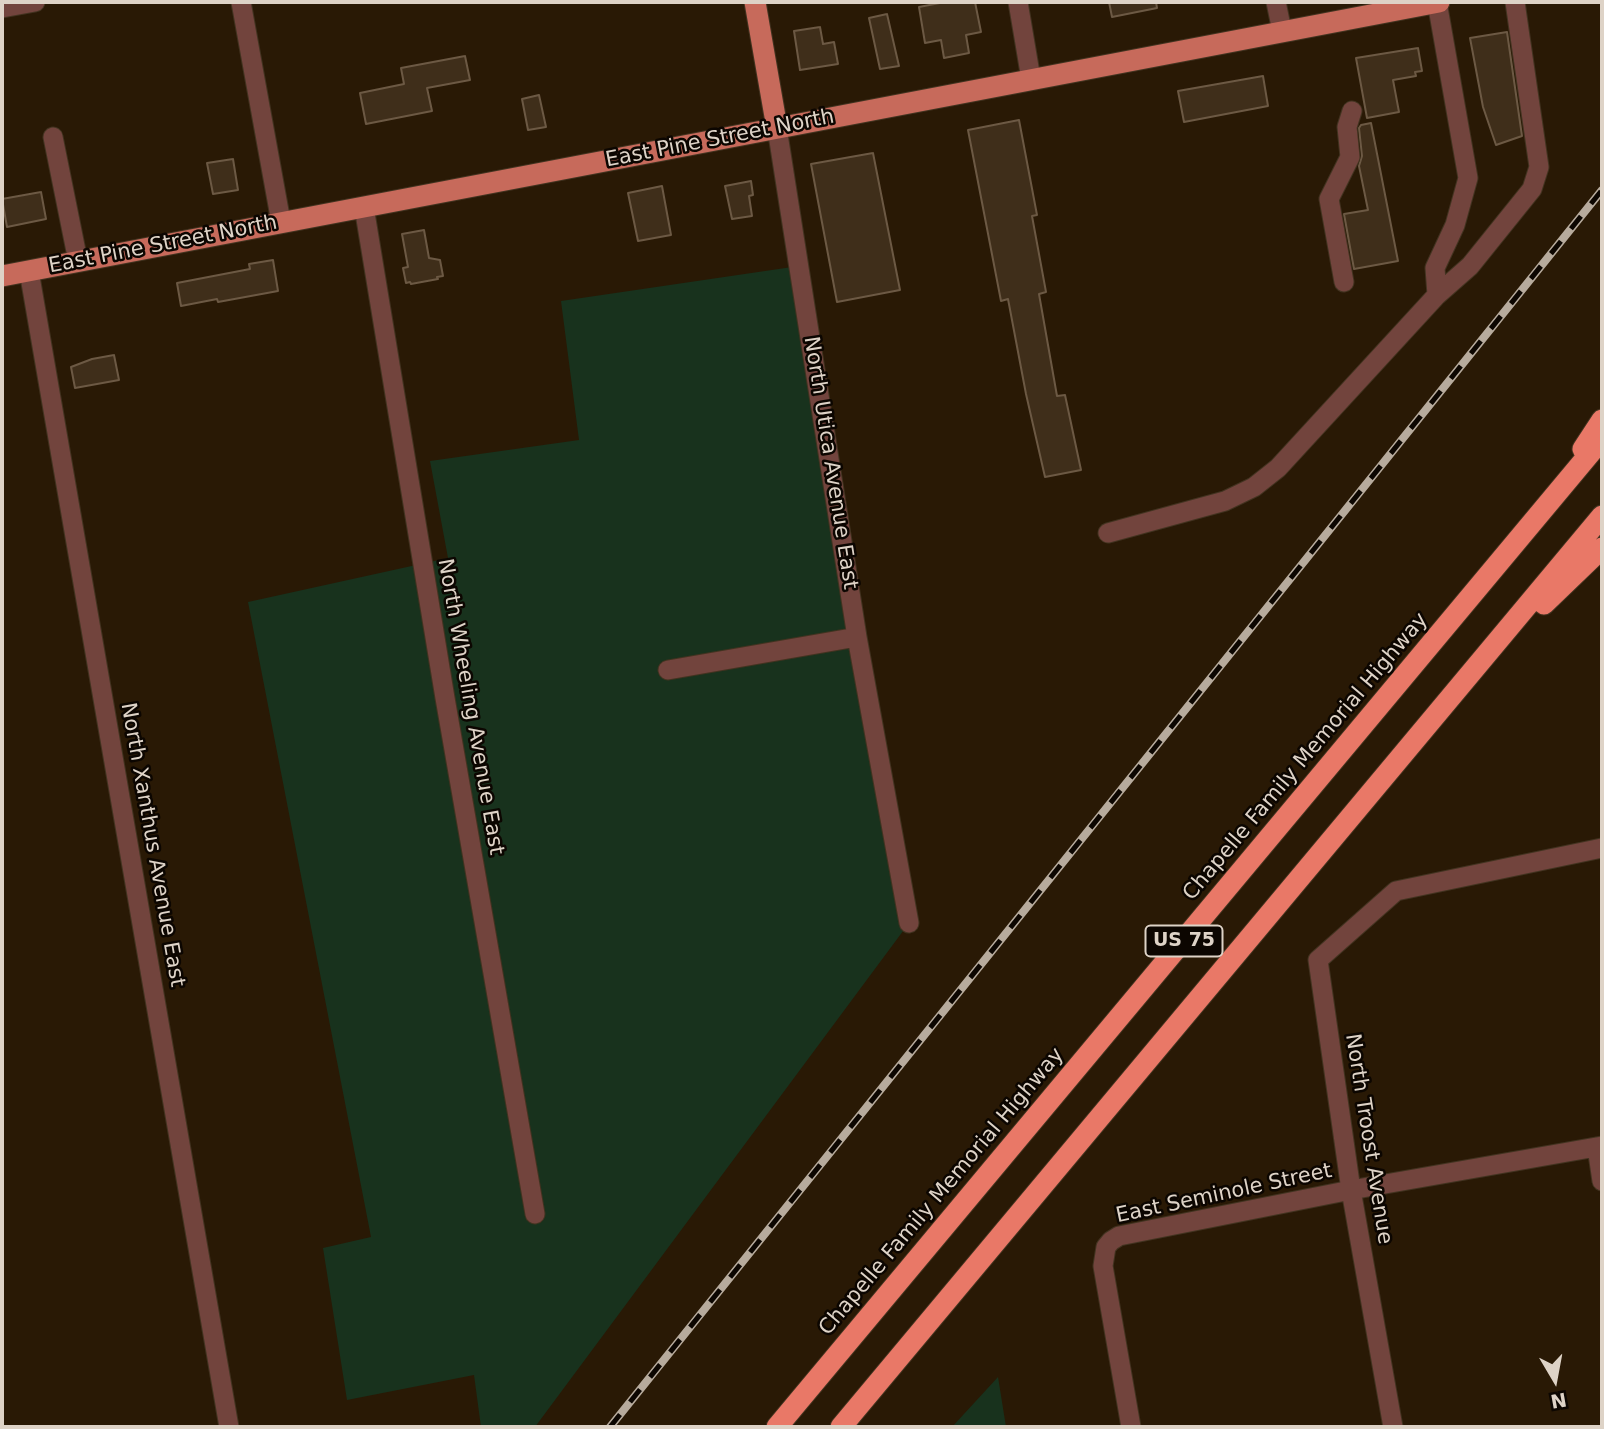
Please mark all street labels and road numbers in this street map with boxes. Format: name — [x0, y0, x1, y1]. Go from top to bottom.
street label: East Pine Street North — [604, 104, 836, 174]
street label: East Pine Street North — [47, 210, 279, 280]
street label: North Utica Avenue East — [798, 335, 862, 591]
street label: North Wheeling Avenue East — [432, 557, 508, 857]
street label: Chapelle Family Memorial Highway — [1178, 608, 1434, 906]
street label: North Xanthus Avenue East — [115, 701, 189, 989]
road number: US 75 — [1146, 925, 1222, 956]
street label: North Troost Avenue — [1339, 1032, 1397, 1246]
street label: Chapelle Family Memorial Highway — [814, 1043, 1070, 1341]
street label: East Seminole Street — [1114, 1159, 1334, 1229]

